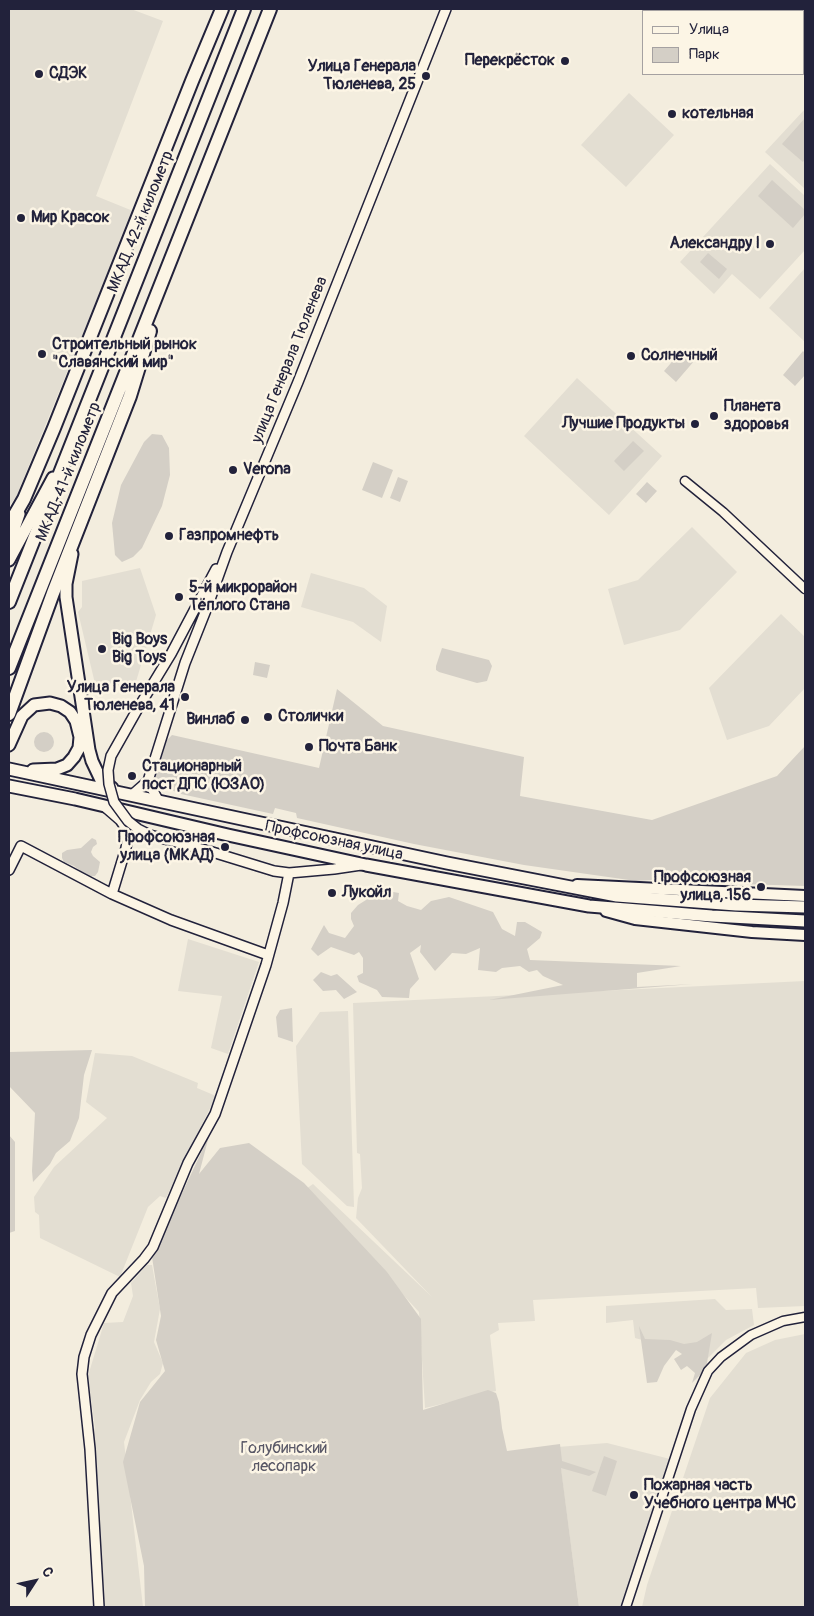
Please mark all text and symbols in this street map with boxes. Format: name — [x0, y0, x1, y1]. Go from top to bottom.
legend — [642, 10, 804, 75]
text: Улица — [689, 20, 729, 39]
text: Парк — [689, 45, 720, 64]
place label: Перекрёсток — [465, 51, 555, 71]
marker: Перекрёсток — [559, 55, 571, 67]
place label: Улица Генерала Тюленева, 25 — [308, 57, 416, 95]
place label: СДЭК — [49, 64, 87, 84]
marker: СДЭК — [33, 68, 45, 80]
marker: Улица Генерала Тюленева, 25 — [420, 70, 432, 82]
place label: котельная — [682, 104, 753, 124]
marker: котельная — [666, 108, 678, 120]
street label: МКАД, 42-й километр — [104, 148, 178, 296]
place label: Мир Красок — [31, 208, 110, 228]
marker: Мир Красок — [15, 212, 27, 224]
place label: Александру I — [670, 234, 760, 254]
marker: Александру I — [764, 238, 776, 250]
street label: улица Генерала Тюленева — [248, 274, 332, 446]
place label: Строительный рынок "Славянский мир" — [52, 335, 197, 373]
place label: Солнечный — [641, 346, 718, 366]
marker: Строительный рынок "Славянский мир" — [36, 348, 48, 360]
marker: Солнечный — [625, 350, 637, 362]
place label: Планета здоровья — [724, 397, 789, 435]
street label: МКАД, 41-й километр — [32, 400, 106, 544]
marker: Планета здоровья — [708, 410, 720, 422]
place label: Лучшие Продукты — [562, 414, 685, 434]
marker: Лучшие Продукты — [689, 418, 701, 430]
place label: Verona — [243, 460, 291, 480]
marker: Verona — [227, 464, 239, 476]
place label: Газпромнефть — [179, 526, 279, 546]
marker: Газпромнефть — [163, 530, 175, 542]
place label: 5-й микрорайон Тёплого Стана — [189, 578, 297, 616]
marker: 5-й микрорайон Тёплого Стана — [173, 591, 185, 603]
place label: Big Boys Big Toys — [112, 630, 167, 668]
marker: Big Boys Big Toys — [96, 643, 108, 655]
place label: Улица Генерала Тюленева, 41 — [67, 678, 175, 716]
marker: Улица Генерала Тюленева, 41 — [179, 691, 191, 703]
place label: Столички — [278, 707, 343, 727]
place label: Винлаб — [186, 710, 235, 730]
marker: Столички — [262, 711, 274, 723]
marker: Винлаб — [239, 714, 251, 726]
place label: Почта Банк — [319, 737, 397, 757]
marker: Почта Банк — [303, 741, 315, 753]
place label: Стационарный пост ДПС (ЮЗАО) — [142, 757, 265, 795]
marker: Стационарный пост ДПС (ЮЗАО) — [126, 770, 138, 782]
street label: Профсоюзная улица — [263, 817, 405, 865]
place label: Профсоюзная улица (МКАД) — [118, 828, 215, 866]
marker: Профсоюзная улица (МКАД) — [219, 841, 231, 853]
place label: Профсоюзная улица, 156 — [654, 868, 751, 906]
marker: Профсоюзная улица, 156 — [755, 881, 767, 893]
place label: Лукойл — [342, 883, 391, 903]
marker: Лукойл — [326, 887, 338, 899]
park label: Голубинский лесопарк — [241, 1439, 327, 1477]
place label: Пожарная часть Учебного центра МЧС — [644, 1476, 796, 1514]
marker: Пожарная часть Учебного центра МЧС — [628, 1489, 640, 1501]
north arrow — [10, 1556, 60, 1606]
text: С — [38, 1564, 57, 1581]

